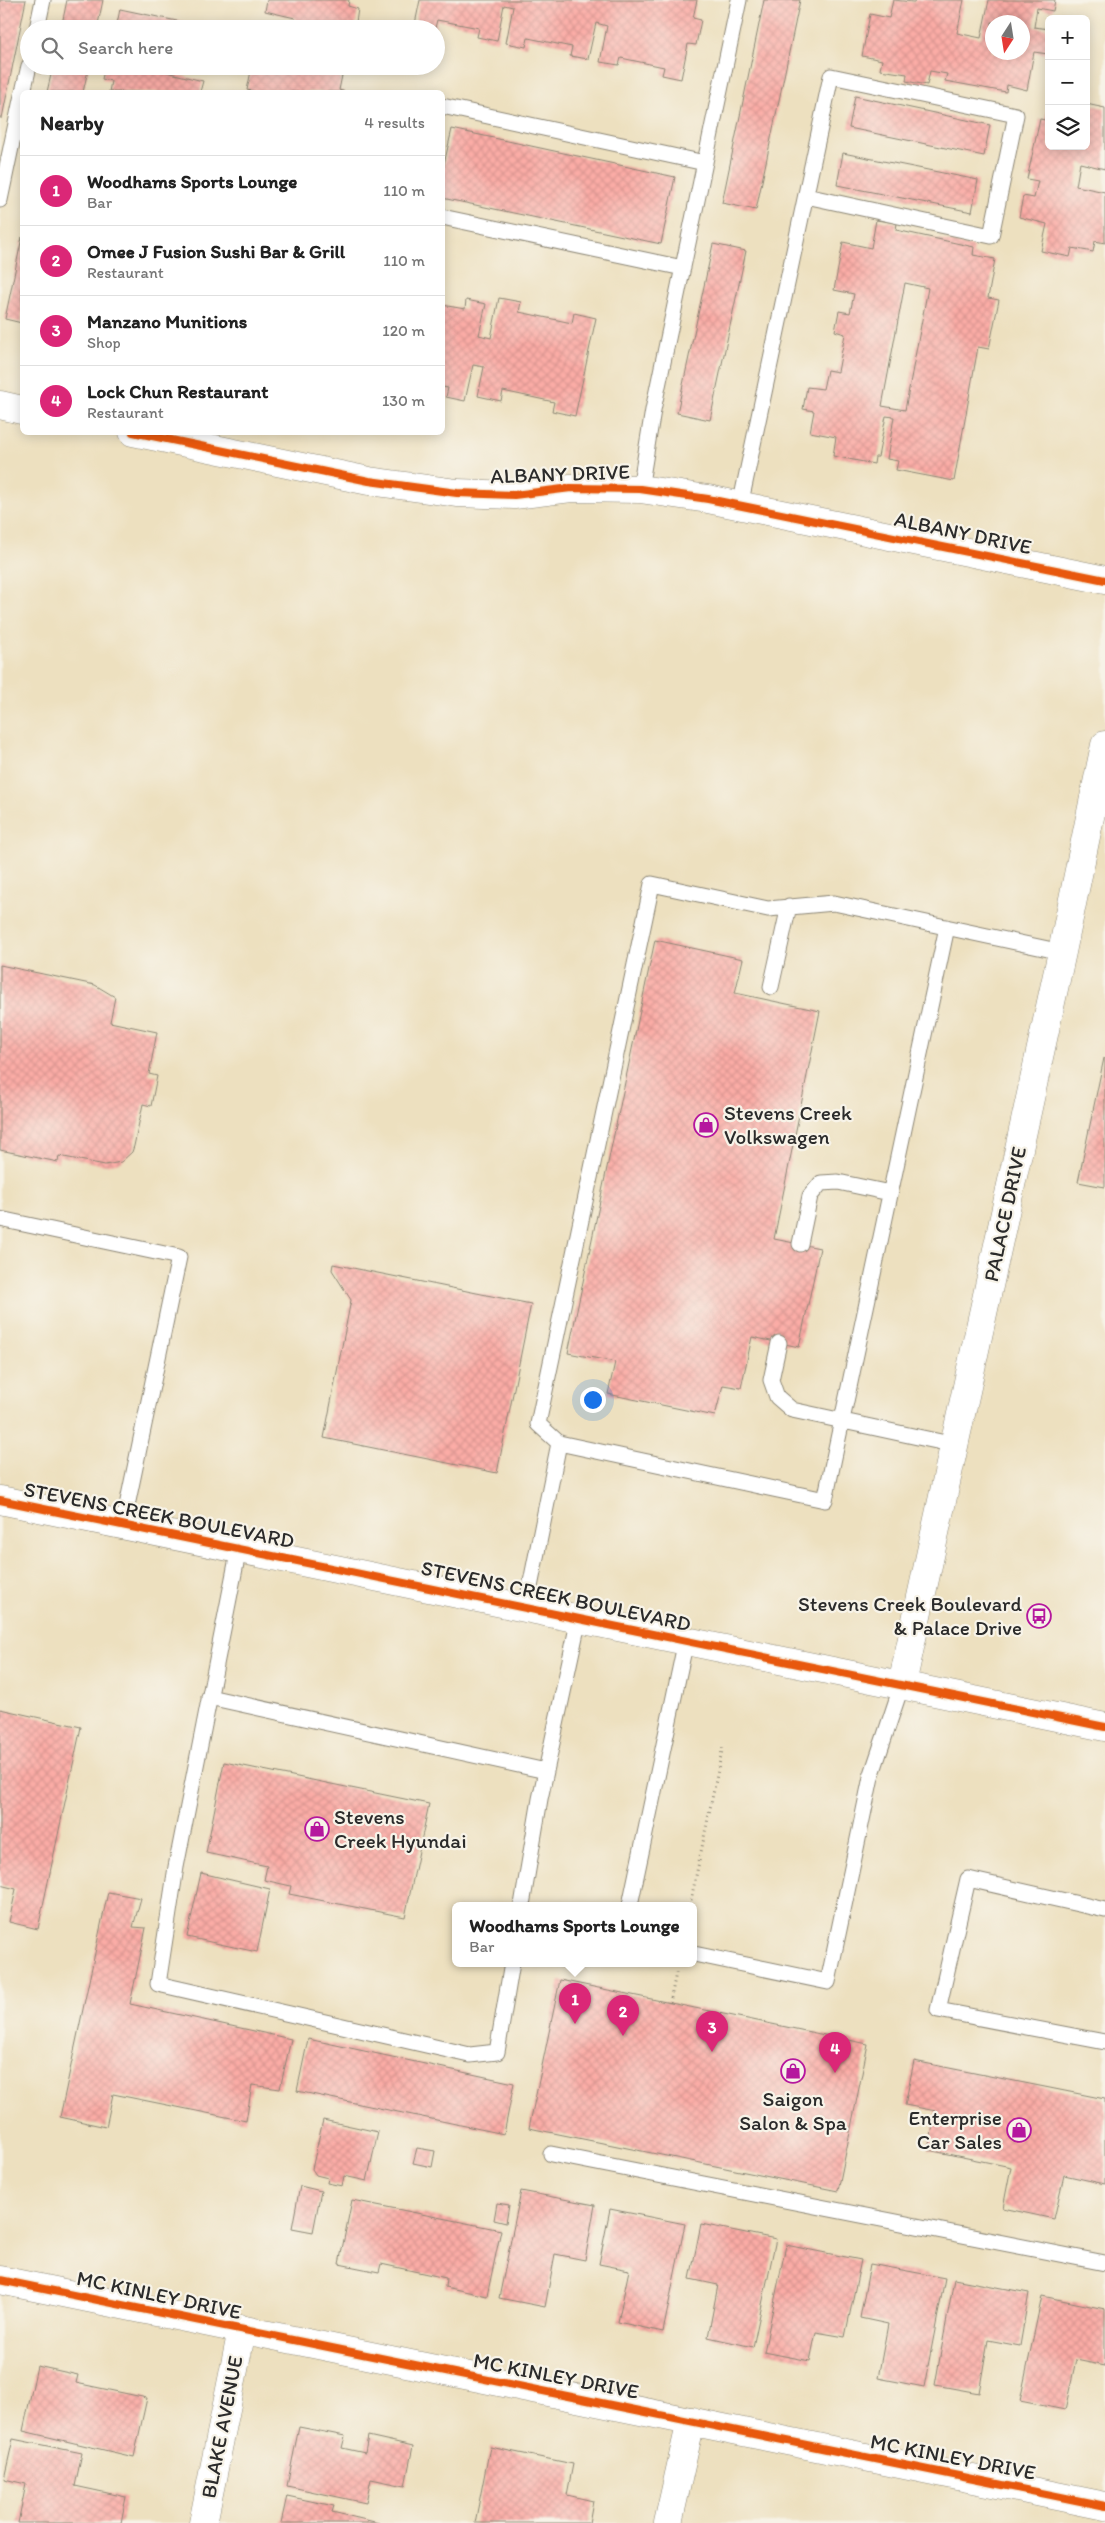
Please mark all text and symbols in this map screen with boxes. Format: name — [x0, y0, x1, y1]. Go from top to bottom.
north arrow — [985, 15, 1030, 60]
map controls — [1045, 15, 1090, 150]
button: + — [1045, 15, 1090, 60]
search box — [20, 20, 445, 75]
icon: search — [38, 34, 66, 62]
text: Search here — [78, 36, 173, 59]
button: − — [1045, 60, 1090, 105]
button: layers — [1045, 105, 1090, 150]
text: Nearby — [40, 110, 104, 135]
text: 4 results — [364, 113, 425, 132]
text: Woodhams Sports Lounge — [87, 170, 297, 193]
text: 1 — [52, 181, 60, 200]
text: 110 m — [383, 181, 425, 200]
text: Bar — [87, 193, 112, 212]
text: Omee J Fusion Sushi Bar & Grill — [87, 240, 345, 263]
text: 2 — [52, 251, 60, 270]
text: 110 m — [383, 251, 425, 270]
text: Restaurant — [87, 263, 164, 282]
text: Manzano Munitions — [87, 310, 247, 333]
text: 3 — [52, 321, 60, 340]
text: 120 m — [382, 321, 425, 340]
text: Shop — [87, 333, 121, 352]
text: Lock Chun Restaurant — [87, 380, 268, 403]
text: 4 — [51, 391, 61, 410]
text: 130 m — [382, 391, 425, 410]
text: Restaurant — [87, 403, 164, 422]
street label: ALBANY DRIVE — [490, 459, 630, 488]
street label: ALBANY DRIVE — [892, 506, 1034, 559]
place label: Stevens Creek Volkswagen — [724, 1100, 852, 1149]
shop icon: Stevens Creek Volkswagen — [693, 1112, 719, 1138]
street label: PALACE DRIVE — [978, 1144, 1031, 1284]
your location — [580, 1387, 606, 1413]
street label: STEVENS CREEK BOULEVARD — [22, 1476, 297, 1553]
street label: STEVENS CREEK BOULEVARD — [419, 1555, 693, 1636]
place label: Stevens Creek Boulevard & Palace Drive — [798, 1591, 1022, 1640]
bus stop icon: Stevens Creek Boulevard & Palace Drive — [1026, 1603, 1052, 1629]
place label: Stevens Creek Hyundai — [334, 1804, 467, 1853]
shop icon: Stevens Creek Hyundai — [304, 1816, 330, 1842]
popup — [452, 1902, 697, 1967]
text: Woodhams Sports Lounge — [469, 1914, 680, 1937]
text: Bar — [469, 1937, 494, 1956]
pin: 1 — [559, 1983, 591, 2024]
pin: 2 — [607, 1995, 639, 2036]
pin: 3 — [696, 2011, 728, 2052]
pin: 4 — [819, 2032, 851, 2073]
shop icon: Saigon Salon & Spa — [780, 2058, 806, 2084]
place label: Saigon Salon & Spa — [739, 2086, 847, 2135]
place label: Enterprise Car Sales — [908, 2105, 1002, 2154]
shop icon: Enterprise Car Sales — [1006, 2117, 1032, 2143]
street label: MC KINLEY DRIVE — [74, 2265, 244, 2324]
street label: MC KINLEY DRIVE — [471, 2347, 641, 2404]
street label: BLAKE AVENUE — [195, 2354, 248, 2500]
street label: MC KINLEY DRIVE — [868, 2428, 1038, 2485]

